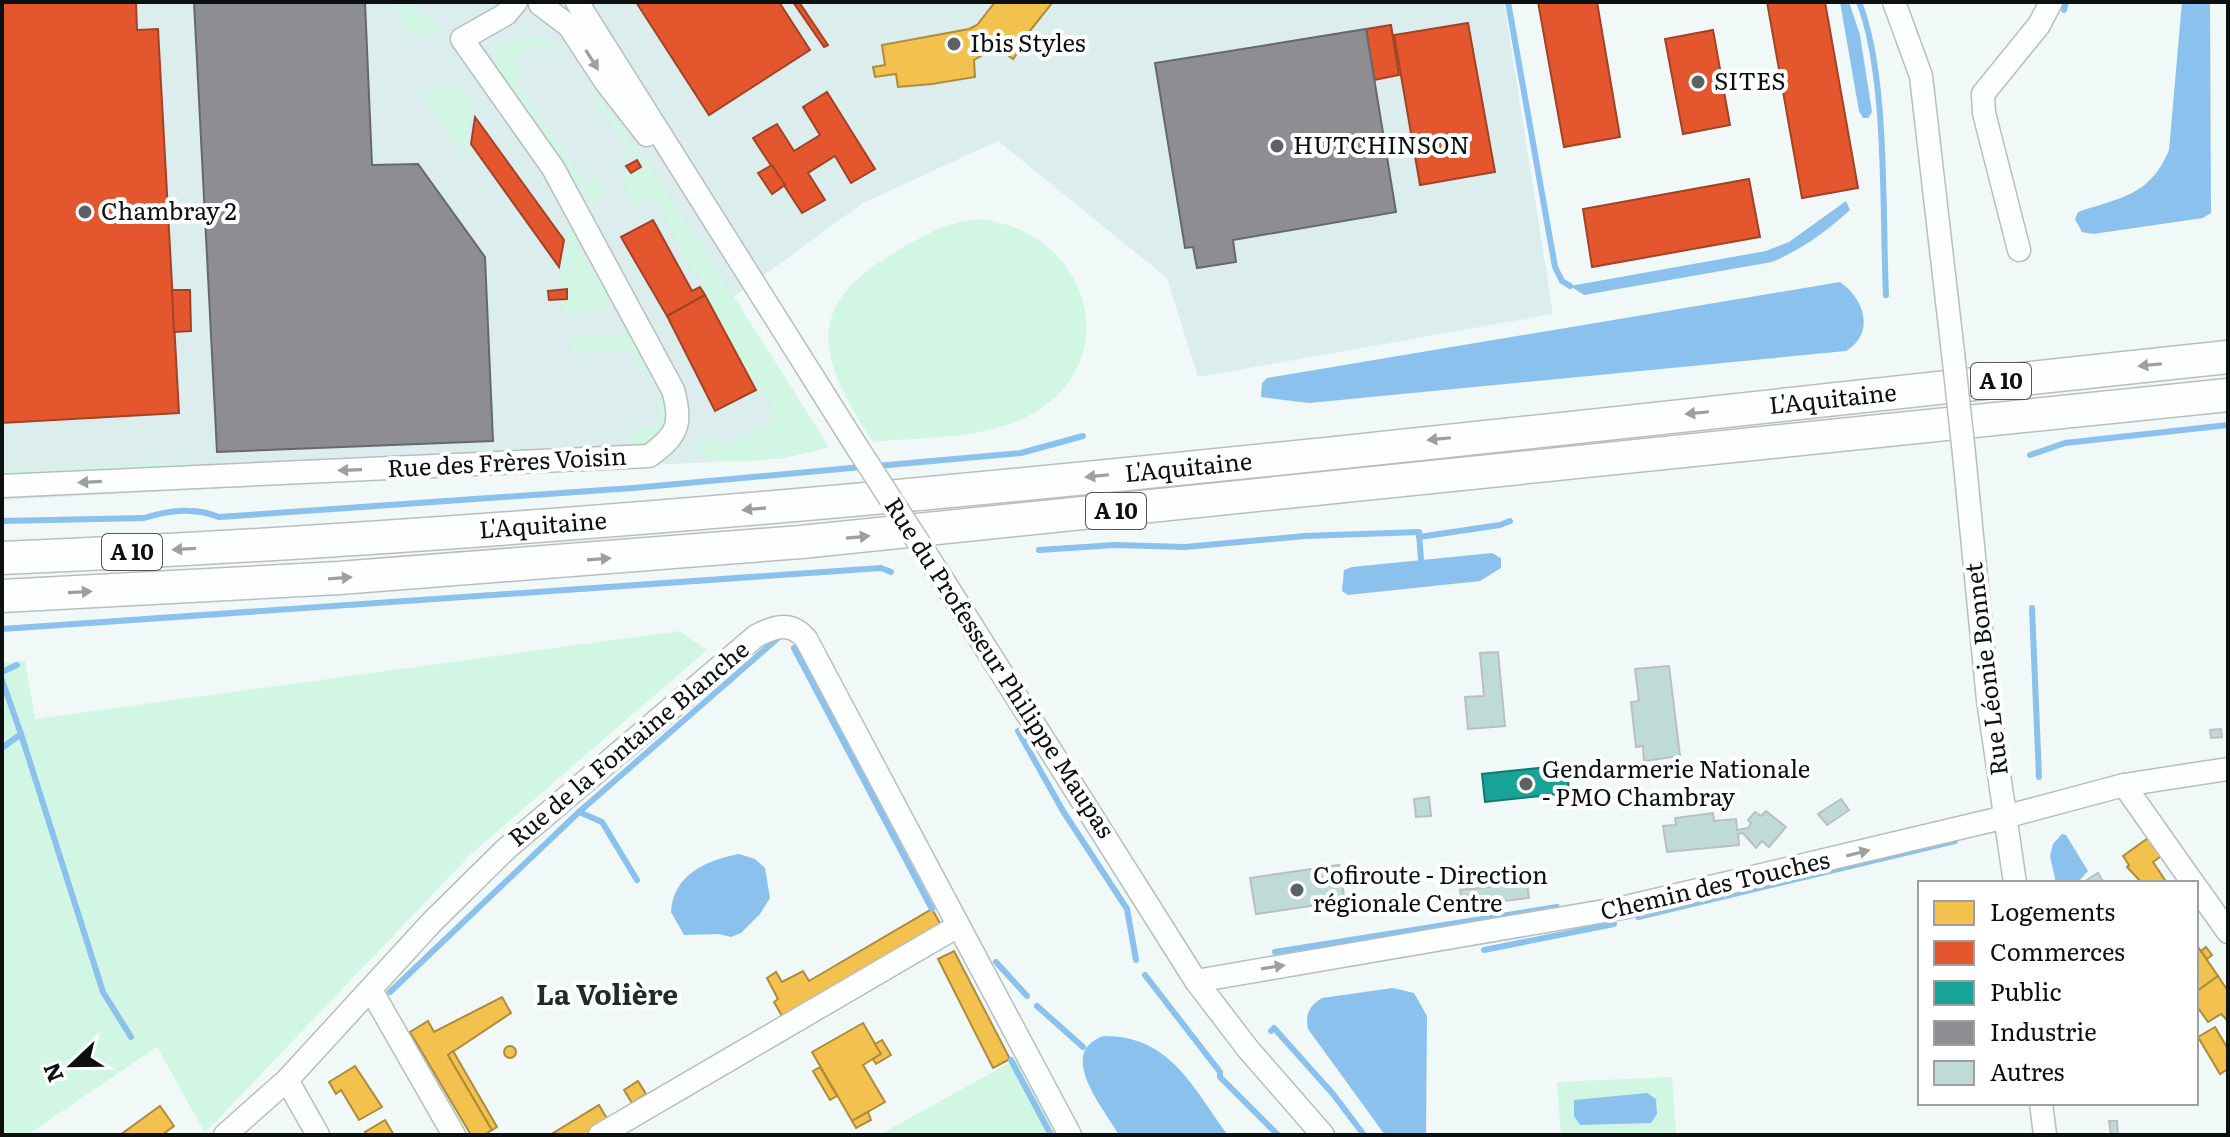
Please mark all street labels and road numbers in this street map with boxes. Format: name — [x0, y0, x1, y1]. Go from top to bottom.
road number: A 10 — [1971, 363, 2031, 399]
street label: L'Aquitaine — [1767, 373, 1898, 421]
street label: Rue des Frères Voisin — [386, 437, 628, 484]
street label: L'Aquitaine — [1123, 442, 1254, 489]
street label: Rue du Professeur Philippe Maupas — [878, 489, 1125, 844]
road number: A 10 — [1086, 493, 1146, 529]
street label: L'Aquitaine — [478, 501, 608, 545]
road number: A 10 — [102, 534, 162, 570]
street label: Rue Léonie Bonnet — [1954, 560, 2015, 778]
street label: Rue de la Fontaine Blanche — [499, 631, 755, 853]
street label: Chemin des Touches — [1596, 840, 1833, 927]

